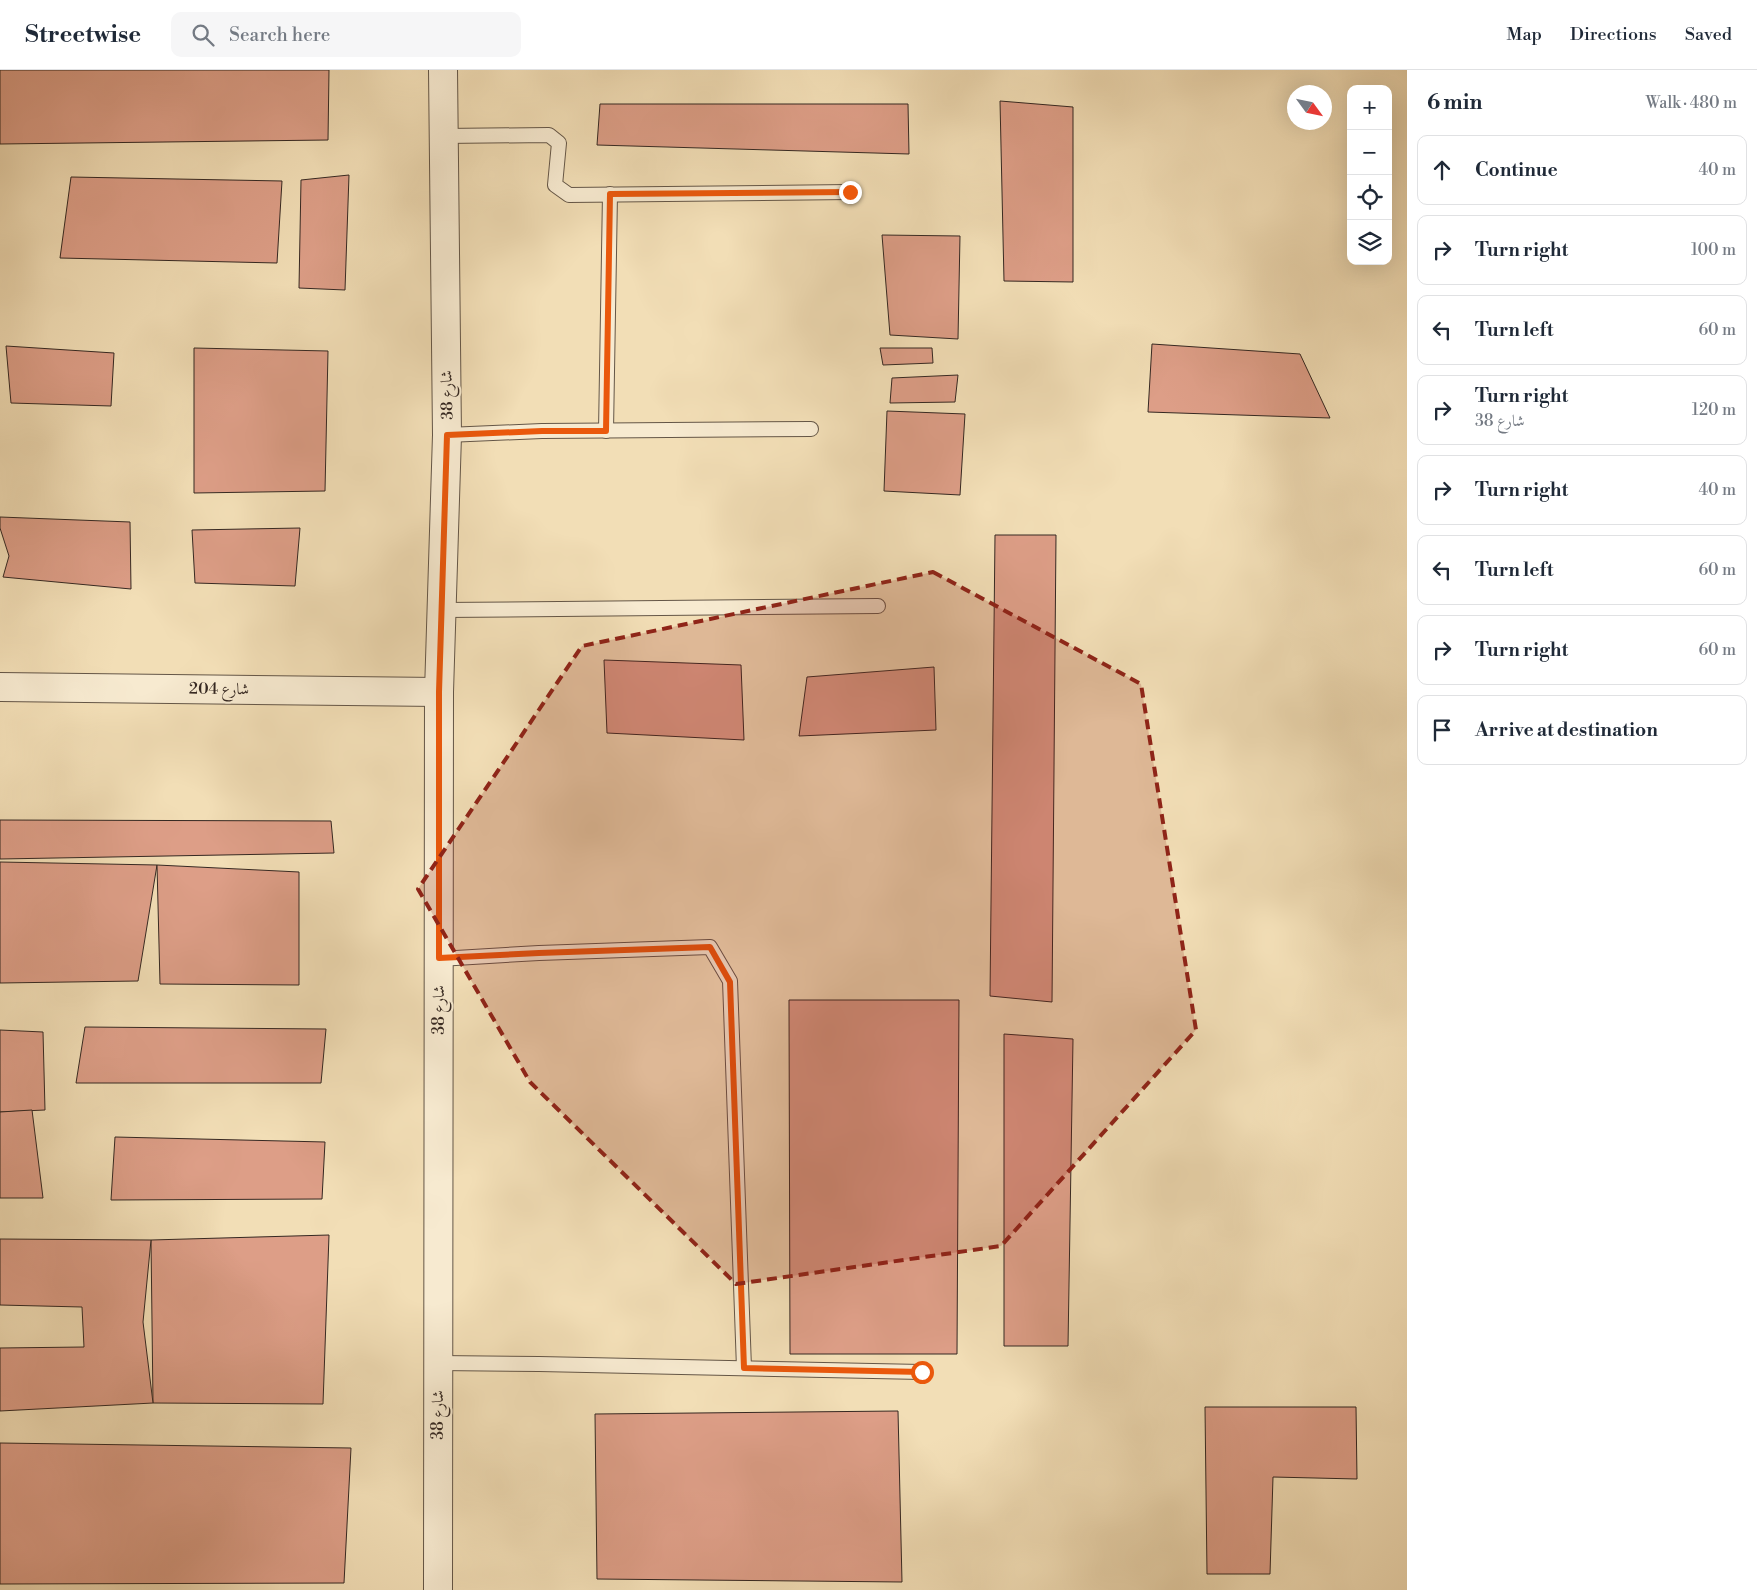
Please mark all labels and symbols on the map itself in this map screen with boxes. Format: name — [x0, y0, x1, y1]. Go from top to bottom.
north arrow — [1287, 85, 1332, 130]
route end — [839, 181, 862, 204]
street label: شارع 38 — [437, 370, 460, 420]
street label: شارع 204 — [189, 678, 249, 703]
street label: شارع 38 — [429, 985, 452, 1035]
route start — [911, 1361, 934, 1384]
street label: شارع 38 — [428, 1390, 451, 1440]

